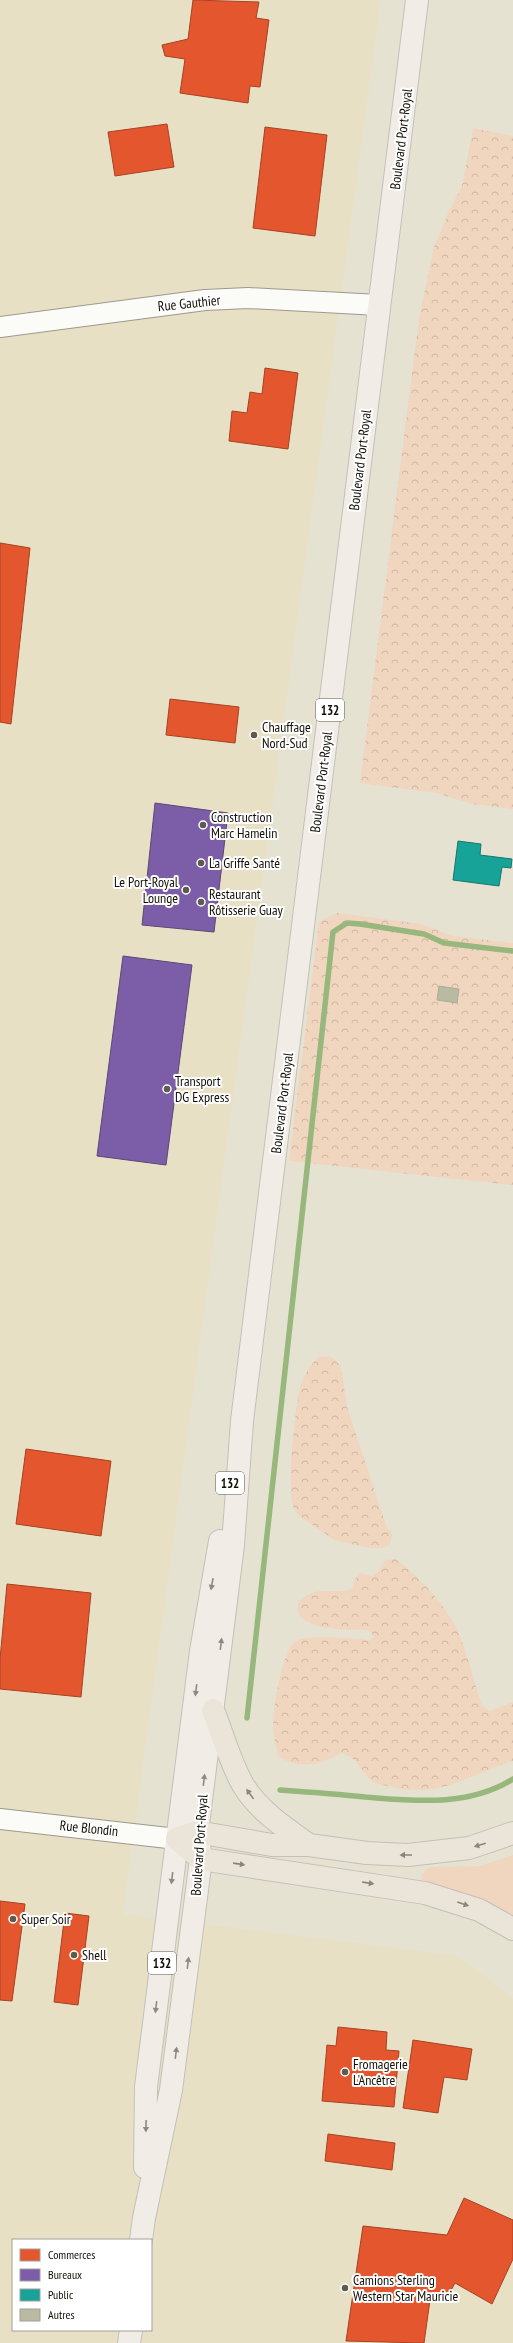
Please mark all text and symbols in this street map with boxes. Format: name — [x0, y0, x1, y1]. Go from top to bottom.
street label: Boulevard Port-Royal — [386, 87, 416, 190]
street label: Rue Gauthier — [157, 291, 221, 315]
street label: Boulevard Port-Royal — [345, 408, 375, 511]
road number: 132 — [316, 699, 344, 721]
place label: Chauffage Nord-Sud — [262, 718, 311, 752]
marker: Chauffage Nord-Sud — [249, 730, 259, 740]
street label: Boulevard Port-Royal — [306, 730, 336, 833]
place label: Construction Marc Hamelin — [211, 808, 278, 842]
marker: Construction Marc Hamelin — [198, 820, 208, 830]
place label: La Griffe Santé — [209, 854, 280, 872]
marker: La Griffe Santé — [196, 858, 206, 868]
place label: Le Port-Royal Lounge — [114, 873, 179, 907]
marker: Le Port-Royal Lounge — [181, 885, 191, 895]
place label: Restaurant Rôtisserie Guay — [209, 885, 284, 919]
marker: Restaurant Rôtisserie Guay — [196, 897, 206, 907]
street label: Boulevard Port-Royal — [267, 1051, 297, 1154]
place label: Transport DG Express — [175, 1072, 229, 1106]
marker: Transport DG Express — [162, 1084, 172, 1094]
road number: 132 — [216, 1472, 244, 1494]
one-way arrow — [209, 1578, 215, 1590]
one-way arrow — [218, 1637, 225, 1650]
one-way arrow — [193, 1684, 199, 1696]
one-way arrow — [201, 1774, 207, 1786]
one-way arrow — [246, 1789, 254, 1800]
street label: Boulevard Port-Royal — [186, 1793, 212, 1896]
street label: Rue Blondin — [59, 1816, 119, 1840]
one-way arrow — [473, 1842, 485, 1848]
one-way arrow — [399, 1852, 412, 1858]
one-way arrow — [233, 1861, 245, 1867]
one-way arrow — [169, 1872, 175, 1884]
one-way arrow — [362, 1881, 374, 1887]
one-way arrow — [457, 1901, 469, 1907]
place label: Super Soir — [21, 1910, 71, 1928]
marker: Super Soir — [8, 1914, 18, 1924]
place label: Shell — [82, 1946, 107, 1964]
marker: Shell — [69, 1950, 79, 1960]
road number: 132 — [148, 1952, 176, 1974]
one-way arrow — [185, 1957, 191, 1969]
one-way arrow — [153, 2001, 159, 2013]
one-way arrow — [173, 2047, 179, 2059]
place label: Fromagerie L'Ancêtre — [353, 2055, 408, 2089]
marker: Fromagerie L'Ancêtre — [340, 2067, 350, 2077]
one-way arrow — [142, 2120, 149, 2132]
legend — [12, 2239, 152, 2331]
text: Commerces — [48, 2247, 95, 2262]
text: Bureaux — [48, 2267, 82, 2282]
place label: Camions Sterling Western Star Mauricie — [353, 2271, 459, 2305]
marker: Camions Sterling Western Star Mauricie — [340, 2283, 350, 2293]
text: Public — [48, 2287, 74, 2302]
text: Autres — [48, 2307, 74, 2322]

